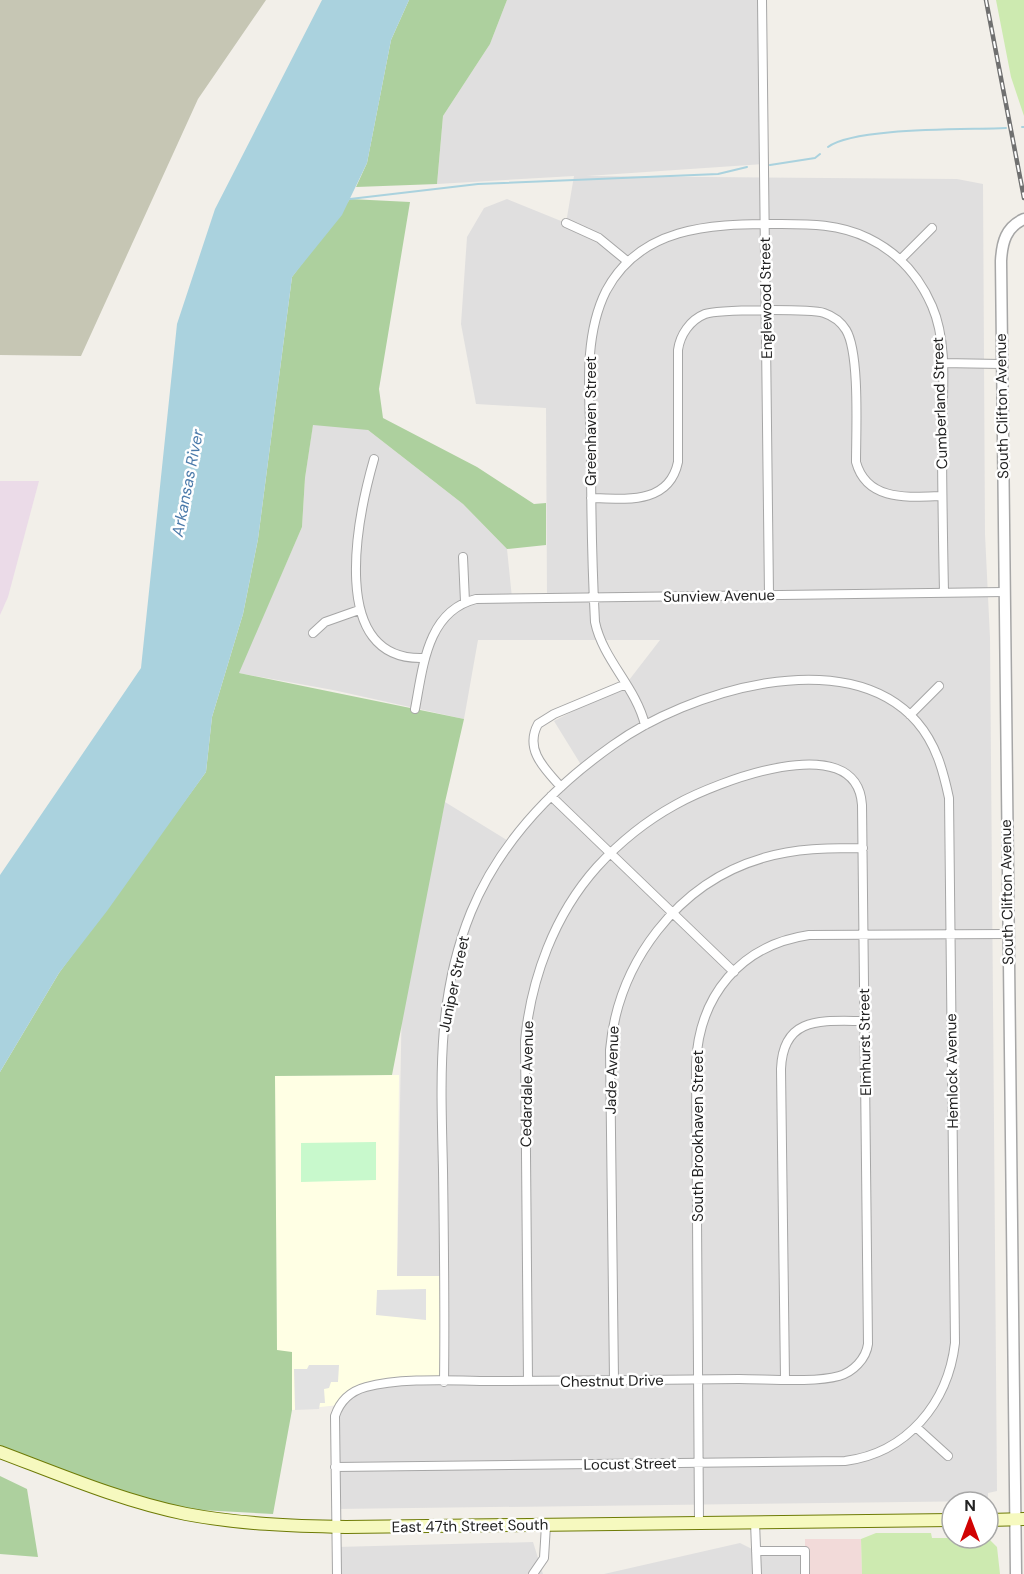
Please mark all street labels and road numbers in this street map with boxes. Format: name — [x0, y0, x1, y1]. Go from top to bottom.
street label: Englewood Street — [755, 237, 777, 359]
street label: South Clifton Avenue — [991, 333, 1013, 479]
street label: Cumberland Street — [928, 336, 952, 469]
street label: Greenhaven Street — [581, 356, 601, 486]
street label: Sunview Avenue — [663, 585, 775, 607]
street label: South Clifton Avenue — [996, 819, 1018, 965]
street label: Juniper Street — [434, 934, 474, 1034]
street label: Elmhurst Street — [854, 988, 876, 1096]
street label: Hemlock Avenue — [941, 1013, 963, 1129]
street label: Cedardale Avenue — [516, 1021, 538, 1147]
street label: Jade Avenue — [600, 1025, 624, 1115]
street label: South Brookhaven Street — [688, 1050, 708, 1222]
street label: Chestnut Drive — [560, 1370, 664, 1392]
street label: Locust Street — [583, 1453, 677, 1475]
street label: East 47th Street South — [392, 1515, 548, 1537]

